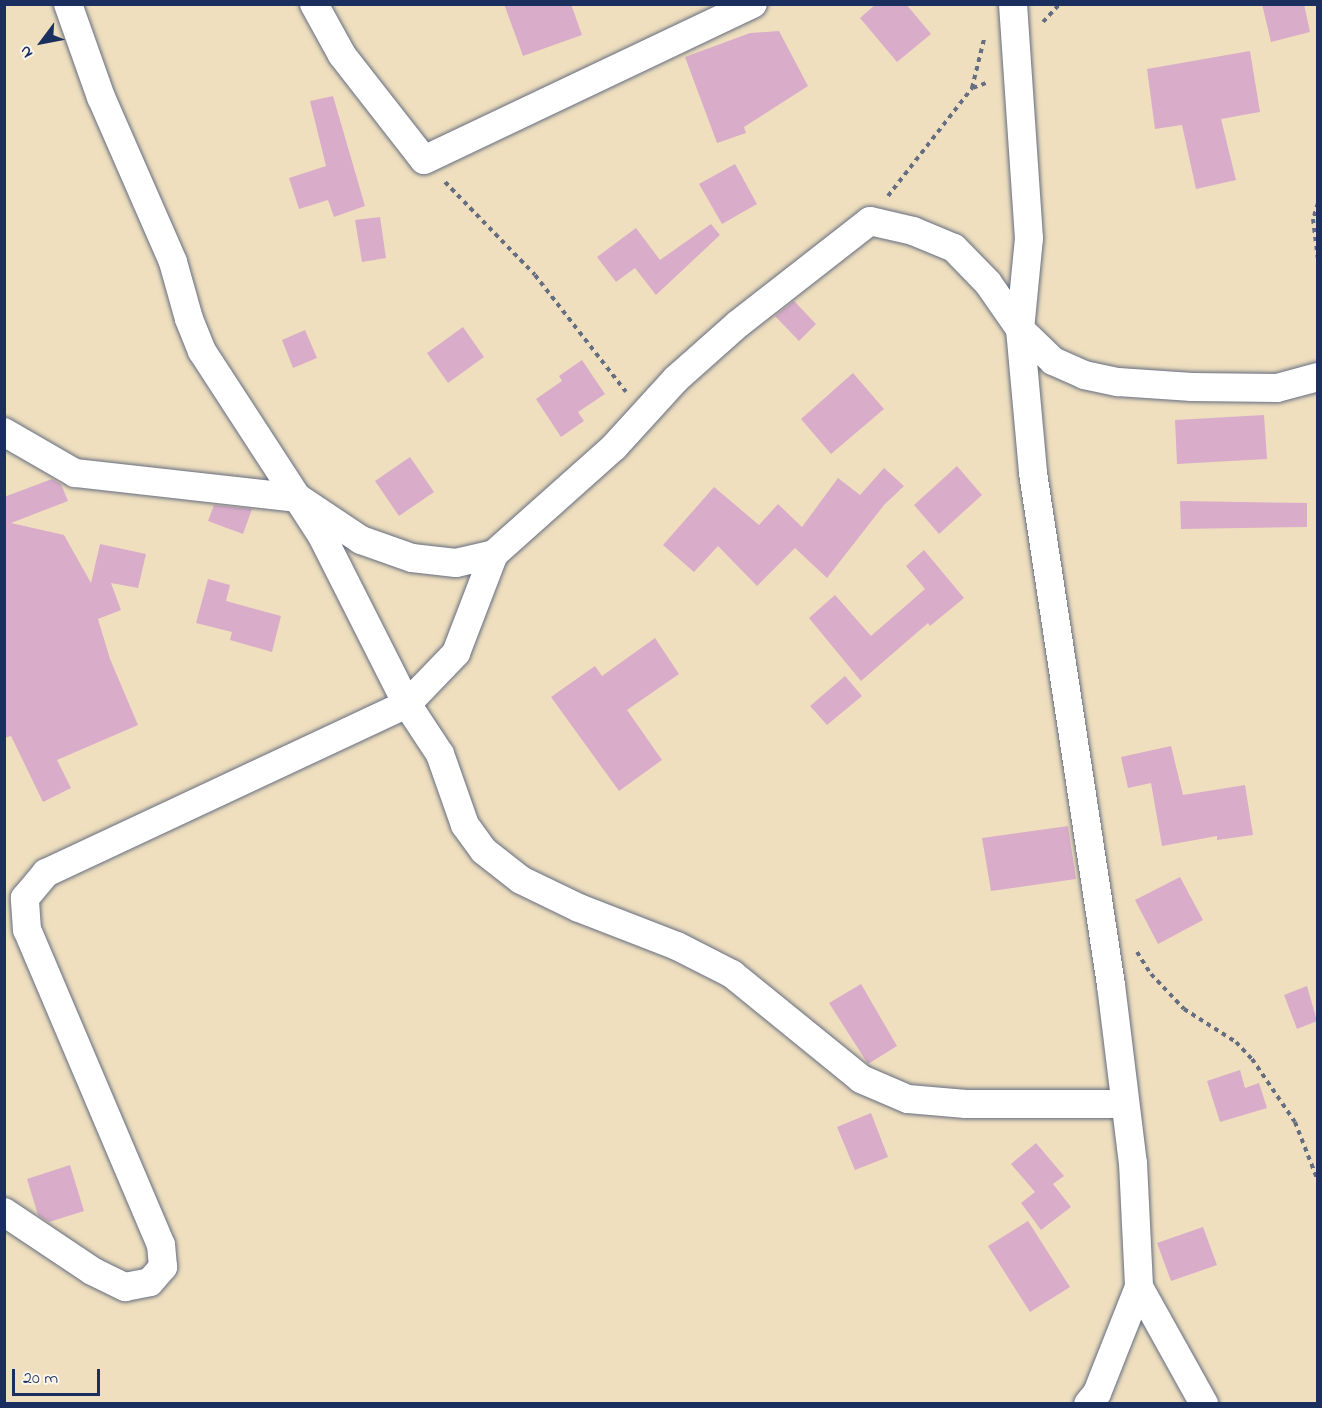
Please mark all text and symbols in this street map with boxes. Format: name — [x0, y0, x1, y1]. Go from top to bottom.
north arrow — [12, 12, 72, 72]
text: N — [14, 41, 40, 62]
scale bar — [15, 1357, 104, 1395]
text: 20 m — [23, 1366, 58, 1392]

